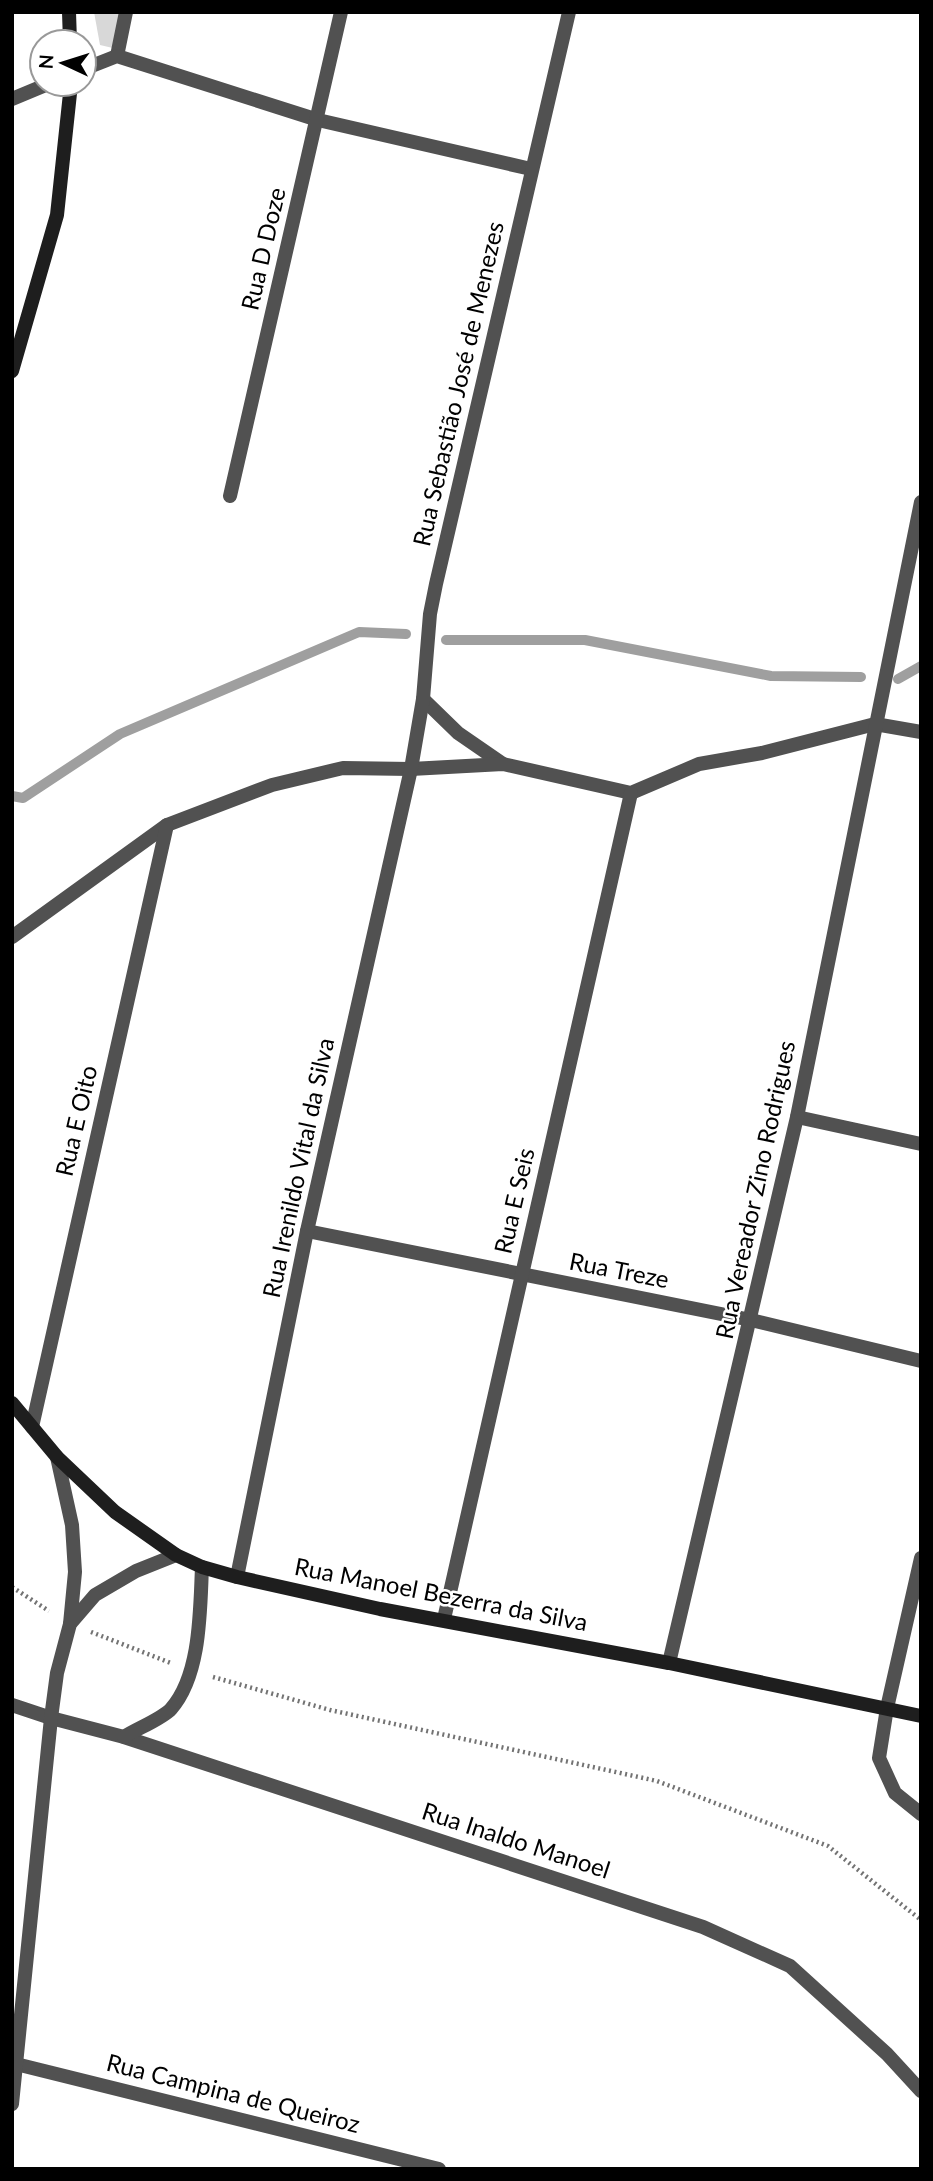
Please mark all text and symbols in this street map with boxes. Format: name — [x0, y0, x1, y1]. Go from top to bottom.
north arrow — [28, 28, 98, 98]
text: N — [34, 54, 58, 70]
street label: Rua D Doze — [234, 184, 291, 313]
street label: Rua Sebastião José de Menezes — [406, 219, 509, 549]
street label: Rua Irenildo Vital da Silva — [256, 1035, 339, 1300]
street label: Rua Vereador Zino Rodrigues — [709, 1038, 800, 1342]
street label: Rua E Oito — [49, 1062, 102, 1179]
street label: Rua E Seis — [487, 1145, 540, 1256]
street label: Rua Treze — [567, 1246, 672, 1293]
street label: Rua Manoel Bezerra da Silva — [292, 1551, 590, 1636]
street label: Rua Inaldo Manoel — [419, 1796, 614, 1884]
street label: Rua Campina de Queiroz — [104, 2047, 363, 2138]

